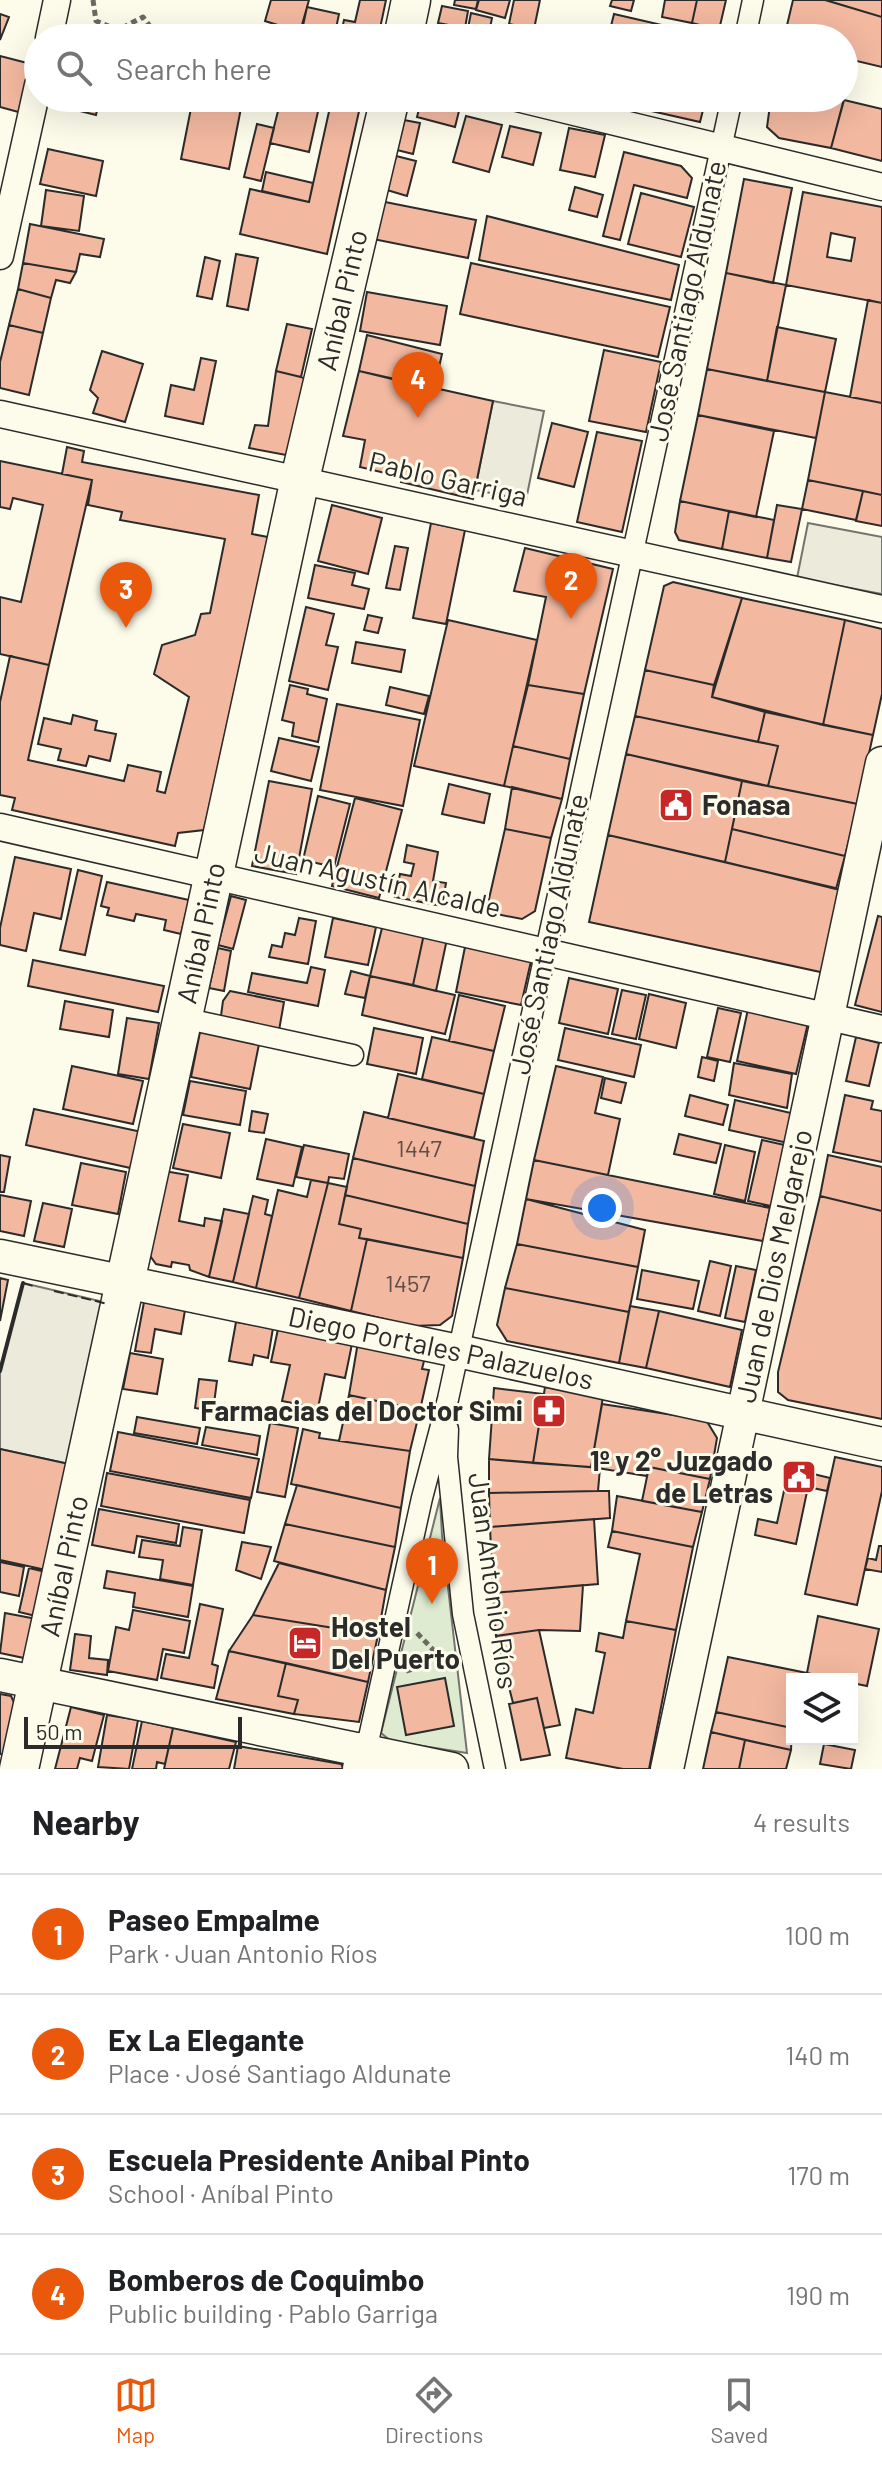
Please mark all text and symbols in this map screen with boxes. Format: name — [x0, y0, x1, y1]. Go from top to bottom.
search box — [24, 24, 858, 112]
icon: search — [52, 46, 96, 90]
text: Search here — [116, 50, 272, 86]
street label: José Santiago Aldunate — [640, 157, 732, 444]
street label: Aníbal Pinto — [308, 226, 374, 374]
pin: 4 — [392, 352, 444, 418]
street label: Pablo Garriga — [366, 443, 531, 513]
pin: 2 — [545, 553, 597, 619]
pin: 3 — [100, 562, 152, 628]
public building icon: Fonasa — [657, 786, 695, 824]
place label: Fonasa — [702, 787, 791, 821]
street label: José Santiago Aldunate — [502, 790, 594, 1077]
street label: Juan Agustín Alcalde — [252, 834, 505, 924]
street label: Aníbal Pinto — [168, 859, 232, 1007]
street label: Juan de Dios Melgarejo — [727, 1126, 819, 1406]
house number: 1447 — [396, 1133, 442, 1162]
your location — [582, 1188, 622, 1228]
house number: 1457 — [385, 1268, 431, 1297]
street label: Diego Portales Palazuelos — [286, 1298, 597, 1396]
pharmacy icon: Farmacias del Doctor Simi — [530, 1392, 568, 1430]
place label: Farmacias del Doctor Simi — [200, 1393, 523, 1427]
place label: 1º y 2° Juzgado de Letras — [590, 1443, 773, 1509]
public building icon: 1º y 2° Juzgado de Letras — [780, 1458, 818, 1496]
street label: Juan Antonio Ríos — [462, 1470, 526, 1691]
street label: Aníbal Pinto — [31, 1492, 95, 1640]
pin: 1 — [406, 1538, 458, 1604]
place label: Hostel Del Puerto — [331, 1609, 460, 1675]
hotel icon: Hostel Del Puerto — [286, 1624, 324, 1662]
map controls — [786, 1673, 858, 1745]
button: layers — [786, 1673, 858, 1745]
scale bar — [24, 1713, 242, 1749]
text: 50 m — [36, 1718, 82, 1744]
text: Nearby — [32, 1801, 140, 1842]
text: 4 results — [753, 1806, 850, 1837]
text: Paseo Empalme — [108, 1901, 320, 1937]
text: 1 — [53, 1919, 63, 1950]
text: 100 m — [785, 1919, 850, 1950]
text: Park · Juan Antonio Ríos — [108, 1937, 378, 1968]
text: Ex La Elegante — [108, 2021, 304, 2057]
text: 2 — [51, 2039, 65, 2070]
text: 140 m — [785, 2039, 850, 2070]
text: Place · José Santiago Aldunate — [108, 2057, 452, 2088]
text: Escuela Presidente Anibal Pinto — [108, 2141, 530, 2177]
text: 3 — [51, 2159, 65, 2190]
text: 170 m — [787, 2159, 850, 2190]
text: School · Aníbal Pinto — [108, 2177, 334, 2208]
text: Bomberos de Coquimbo — [108, 2261, 424, 2297]
text: 4 — [50, 2279, 66, 2310]
text: 190 m — [786, 2279, 850, 2310]
text: Public building · Pablo Garriga — [108, 2297, 438, 2328]
tab: Map — [114, 2373, 158, 2447]
tab: Directions — [385, 2373, 483, 2447]
tab: Saved — [711, 2373, 768, 2447]

